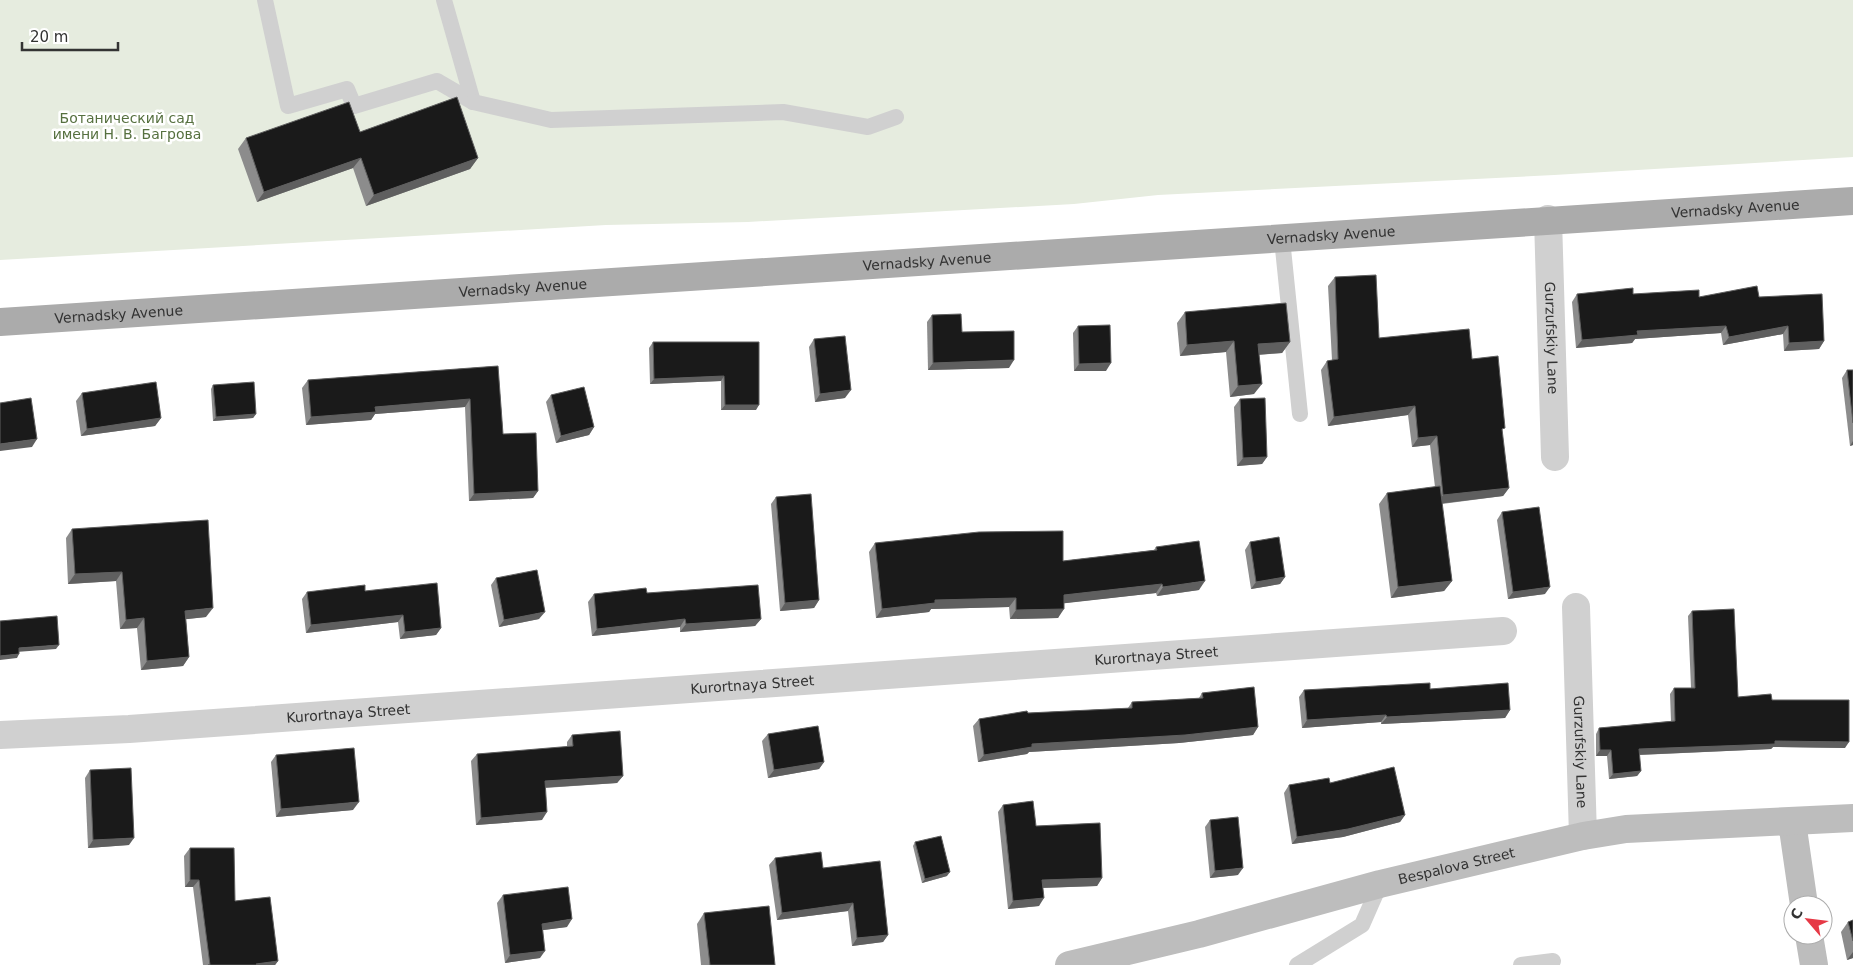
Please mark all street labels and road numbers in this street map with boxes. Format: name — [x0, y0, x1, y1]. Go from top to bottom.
street label: Vernadsky Avenue — [1671, 197, 1800, 221]
street label: Vernadsky Avenue — [1266, 223, 1396, 247]
street label: Vernadsky Avenue — [862, 249, 992, 274]
street label: Vernadsky Avenue — [458, 276, 588, 300]
street label: Gurzufskiy Lane — [1542, 281, 1561, 394]
street label: Vernadsky Avenue — [54, 302, 183, 326]
street label: Kurortnaya Street — [1094, 643, 1219, 668]
street label: Kurortnaya Street — [690, 672, 815, 697]
street label: Gurzufskiy Lane — [1571, 695, 1590, 808]
street label: Kurortnaya Street — [286, 701, 411, 726]
street label: Bespalova Street — [1397, 844, 1517, 887]

